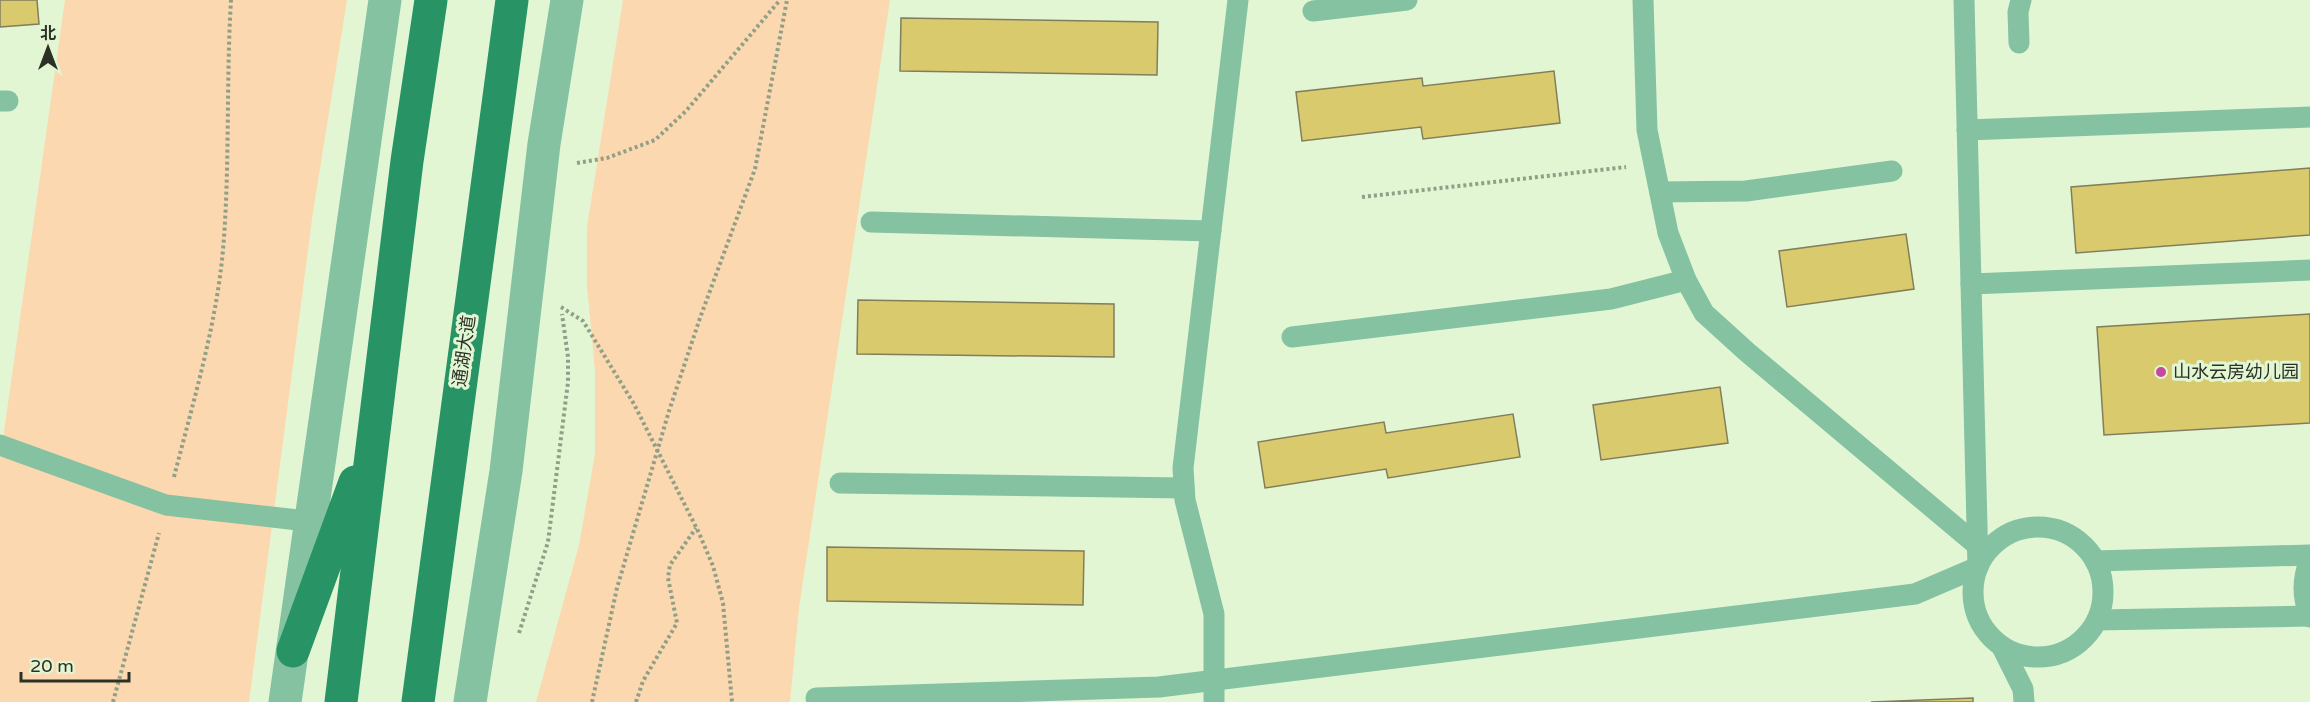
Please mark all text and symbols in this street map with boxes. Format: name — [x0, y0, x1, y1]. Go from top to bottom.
north arrow — [18, 18, 78, 78]
text: 北 — [40, 24, 56, 44]
street label: 通湖大道 — [448, 314, 480, 388]
place label: 山水云房幼儿园 — [2173, 361, 2299, 383]
marker: 山水云房幼儿园 — [2154, 365, 2168, 379]
scale bar — [21, 645, 129, 683]
text: 20 m — [30, 655, 74, 677]

